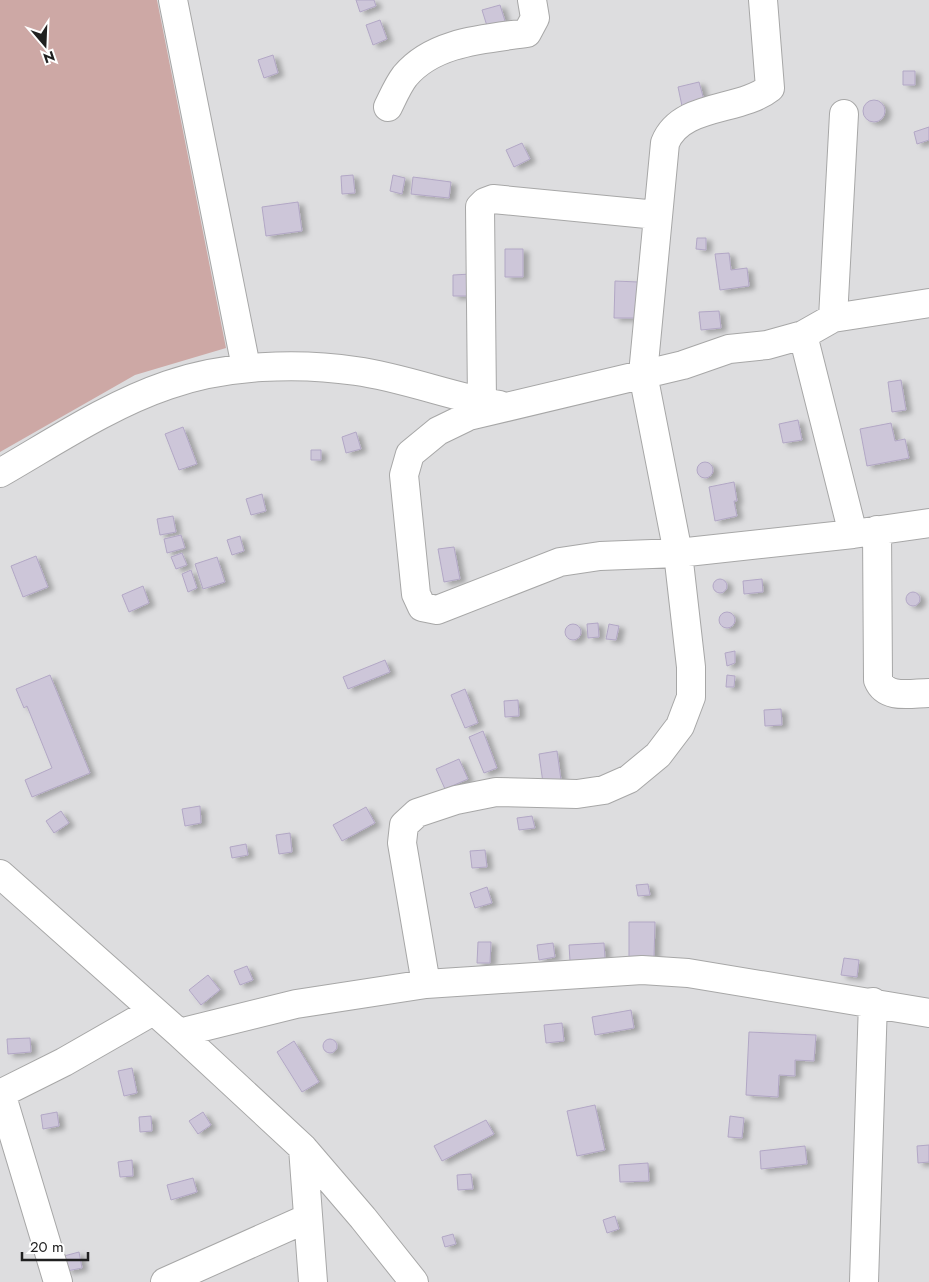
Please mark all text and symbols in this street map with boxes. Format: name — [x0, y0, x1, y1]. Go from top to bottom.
north arrow — [20, 20, 70, 70]
text: N — [41, 46, 58, 69]
scale bar — [22, 1230, 89, 1262]
text: 20 m — [30, 1236, 64, 1258]

